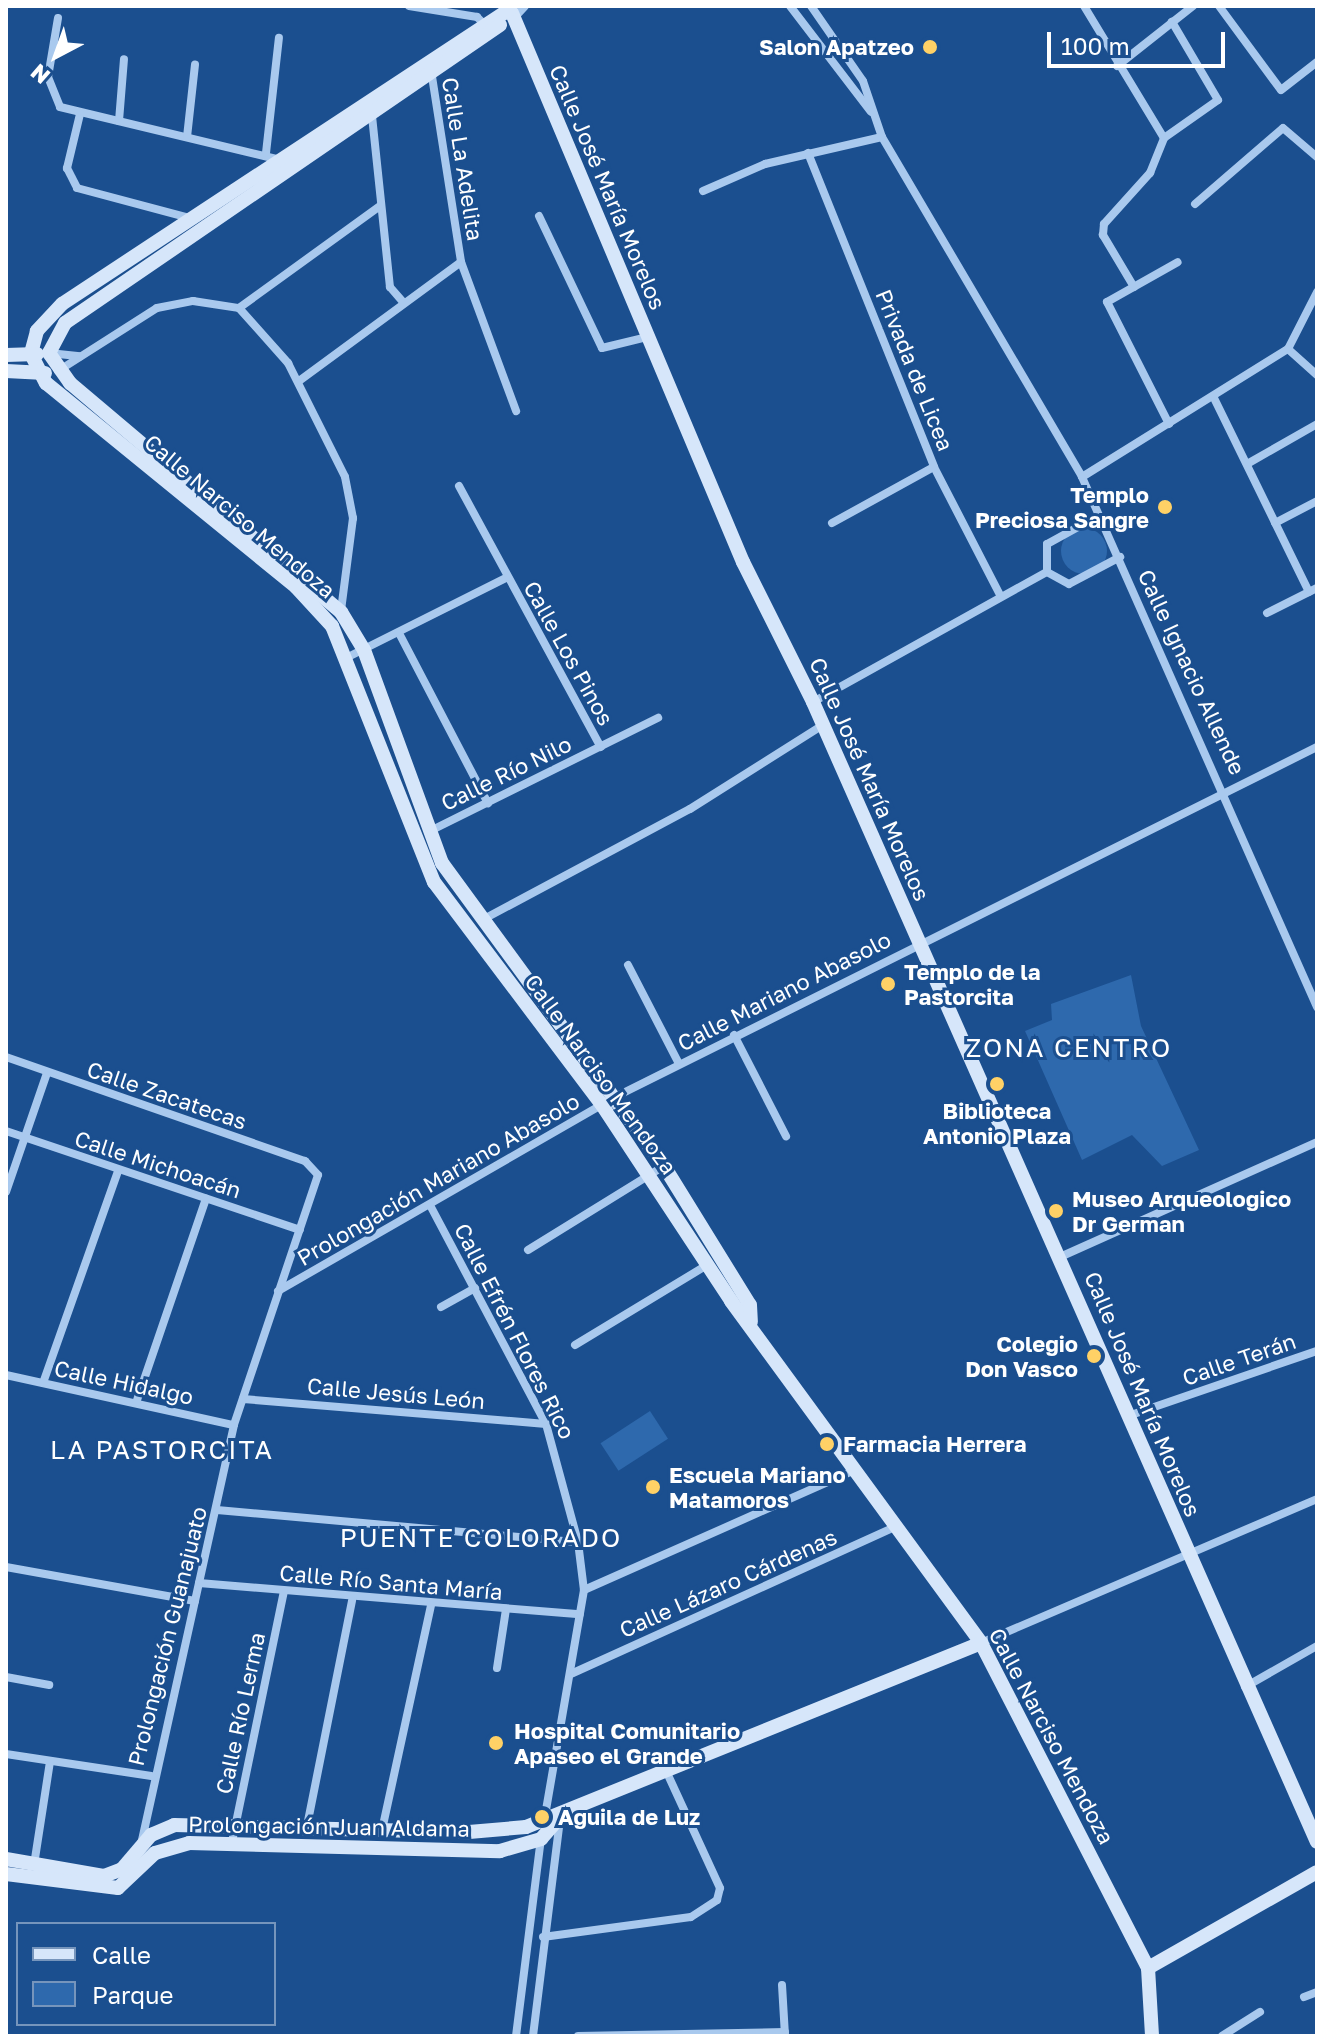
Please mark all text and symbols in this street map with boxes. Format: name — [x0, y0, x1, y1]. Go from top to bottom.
north arrow — [16, 16, 96, 96]
scale bar — [1051, 16, 1229, 66]
text: 100 m — [1061, 31, 1130, 60]
place label: Salon Apatzeo — [759, 34, 914, 60]
marker: Salon Apatzeo — [921, 38, 939, 56]
text: N — [25, 59, 55, 90]
street label: Calle José María Morelos — [544, 61, 672, 313]
street label: Calle La Adelita — [437, 75, 489, 243]
street label: Privada de Licea — [871, 285, 959, 455]
street label: Calle Narciso Mendoza — [139, 428, 341, 604]
place label: Templo Preciosa Sangre — [975, 481, 1149, 532]
marker: Templo Preciosa Sangre — [1156, 498, 1174, 516]
street label: Calle Ignacio Allende — [1133, 565, 1251, 779]
street label: Calle Los Pinos — [518, 576, 620, 730]
street label: Calle José María Morelos — [804, 653, 936, 905]
street label: Calle Río Nilo — [437, 730, 575, 816]
street label: Calle Mariano Abasolo — [673, 926, 895, 1056]
place label: Templo de la Pastorcita — [904, 958, 1040, 1010]
street label: Calle Narciso Mendoza — [520, 969, 682, 1179]
marker: Templo de la Pastorcita — [879, 975, 897, 993]
district label: ZONA CENTRO — [966, 1032, 1172, 1064]
street label: Calle Zacatecas — [84, 1055, 250, 1135]
marker: Biblioteca Antonio Plaza — [988, 1075, 1006, 1093]
street label: Prolongación Mariano Abasolo — [292, 1087, 584, 1271]
place label: Biblioteca Antonio Plaza — [923, 1097, 1071, 1148]
street label: Calle Michoacán — [71, 1125, 245, 1203]
place label: Museo Arqueologico Dr German — [1072, 1185, 1291, 1236]
marker: Museo Arqueologico Dr German — [1047, 1202, 1065, 1220]
street label: Calle Efrén Flores Rico — [449, 1219, 581, 1443]
street label: Calle José María Morelos — [1079, 1268, 1207, 1520]
street label: Calle Terán — [1179, 1327, 1299, 1391]
place label: Colegio Don Vasco — [965, 1330, 1078, 1382]
marker: Colegio Don Vasco — [1085, 1347, 1103, 1365]
street label: Calle Hidalgo — [52, 1354, 196, 1410]
street label: Calle Jesús León — [306, 1372, 486, 1414]
place label: Farmacia Herrera — [843, 1431, 1026, 1457]
district label: LA PASTORCITA — [50, 1434, 274, 1466]
marker: Farmacia Herrera — [818, 1435, 836, 1453]
place label: Escuela Mariano Matamoros — [669, 1461, 846, 1512]
marker: Escuela Mariano Matamoros — [644, 1478, 662, 1496]
street label: Prolongación Guanajuato — [122, 1504, 212, 1768]
district label: PUENTE COLORADO — [340, 1522, 622, 1554]
street label: Calle Lázaro Cárdenas — [615, 1523, 841, 1643]
street label: Calle Río Santa María — [278, 1559, 504, 1605]
street label: Calle Narciso Mendoza — [984, 1623, 1120, 1849]
street label: Calle Río Lerma — [210, 1630, 270, 1796]
place label: Hospital Comunitario Apaseo el Grande — [514, 1717, 740, 1768]
marker: Hospital Comunitario Apaseo el Grande — [485, 1732, 507, 1754]
place label: Aguila de Luz — [558, 1804, 700, 1830]
marker: Aguila de Luz — [533, 1808, 551, 1826]
street label: Prolongación Juan Aldama — [188, 1810, 470, 1842]
legend — [16, 1922, 276, 2026]
text: Calle — [92, 1940, 151, 1969]
text: Parque — [92, 1980, 173, 2009]

